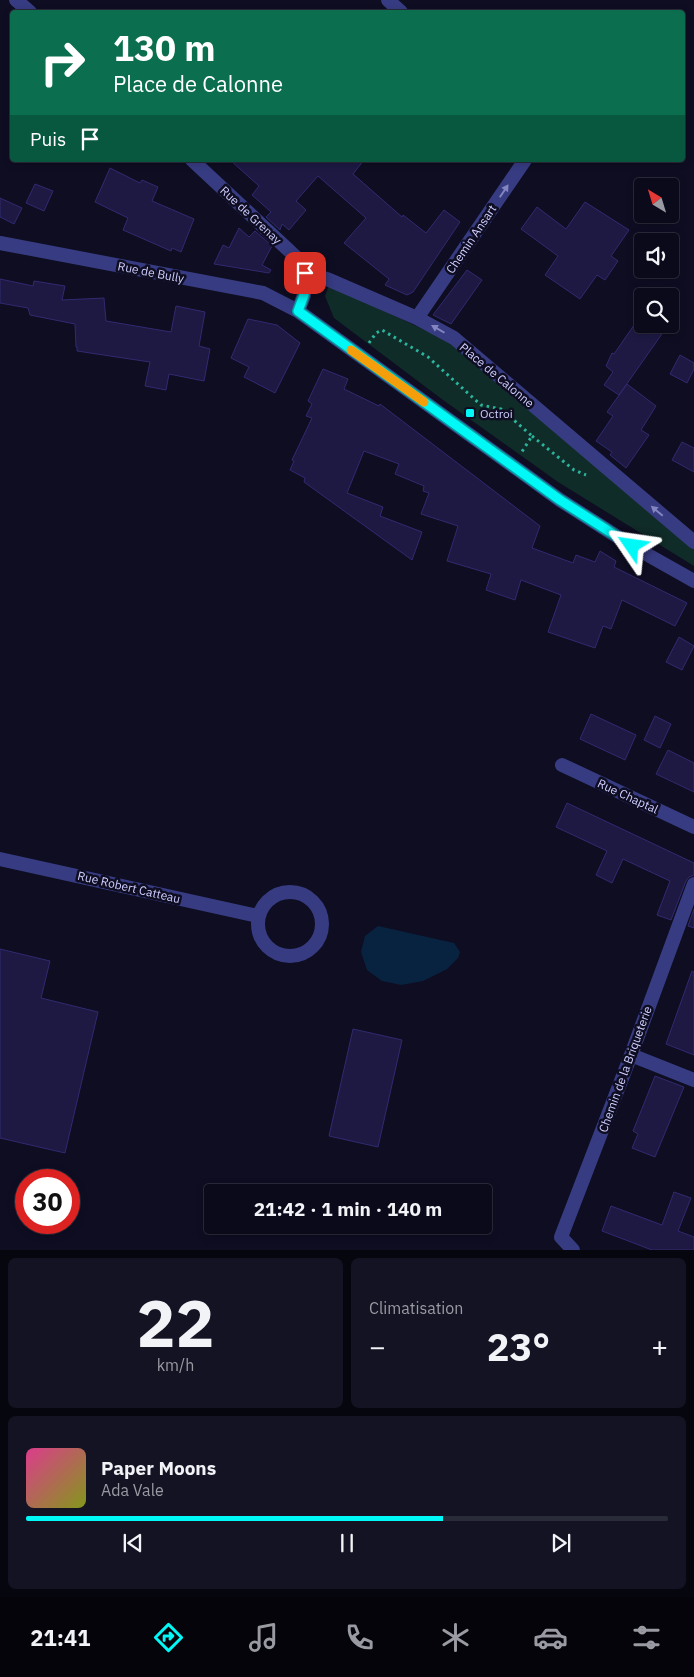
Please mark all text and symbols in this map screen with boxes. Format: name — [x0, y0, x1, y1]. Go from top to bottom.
text: 130 m — [113, 25, 216, 71]
icon: right — [30, 30, 95, 95]
text: Place de Calonne — [113, 69, 283, 98]
icon: arrive — [76, 125, 104, 153]
text: Puis — [30, 127, 66, 151]
north arrow — [634, 178, 679, 222]
map controls — [634, 178, 679, 333]
street label: Rue de Grenay — [217, 183, 285, 247]
one-way arrow — [499, 184, 509, 198]
street label: Chemin Ansart — [443, 202, 499, 276]
button: sound — [634, 233, 679, 278]
pin — [284, 252, 326, 294]
street label: Rue de Bully — [117, 258, 185, 286]
icon: arrive — [291, 259, 319, 287]
button: search — [634, 288, 679, 333]
one-way arrow — [431, 325, 444, 334]
street label: Place de Calonne — [457, 339, 538, 411]
place label: Octroi — [480, 406, 513, 421]
marker: Octroi — [464, 407, 476, 419]
one-way arrow — [651, 505, 664, 516]
position arrow — [605, 519, 657, 571]
street label: Rue Chaptal — [595, 775, 661, 817]
street label: Rue Robert Catteau — [76, 868, 182, 906]
street label: Chemin de la Briqueterie — [595, 1003, 655, 1134]
speed limit sign: 30 — [15, 1169, 80, 1234]
text: 21:42 · 1 min · 140 m — [254, 1197, 442, 1221]
text: 22 — [136, 1280, 215, 1365]
text: Climatisation — [369, 1298, 463, 1318]
text: 23° — [487, 1322, 550, 1371]
text: − — [369, 1328, 386, 1365]
text: + — [651, 1328, 668, 1365]
text: km/h — [157, 1355, 194, 1375]
text: Paper Moons — [101, 1456, 216, 1480]
text: Ada Vale — [101, 1480, 164, 1500]
icon: previous — [119, 1529, 147, 1557]
icon: pause — [333, 1529, 361, 1557]
icon: next — [547, 1529, 575, 1557]
icon: directions — [151, 1620, 186, 1655]
icon: music — [246, 1620, 281, 1655]
icon: phone — [342, 1620, 377, 1655]
icon: climate — [438, 1620, 473, 1655]
icon: car — [533, 1620, 568, 1655]
icon: filters — [629, 1620, 664, 1655]
text: 21:41 — [30, 1623, 90, 1652]

